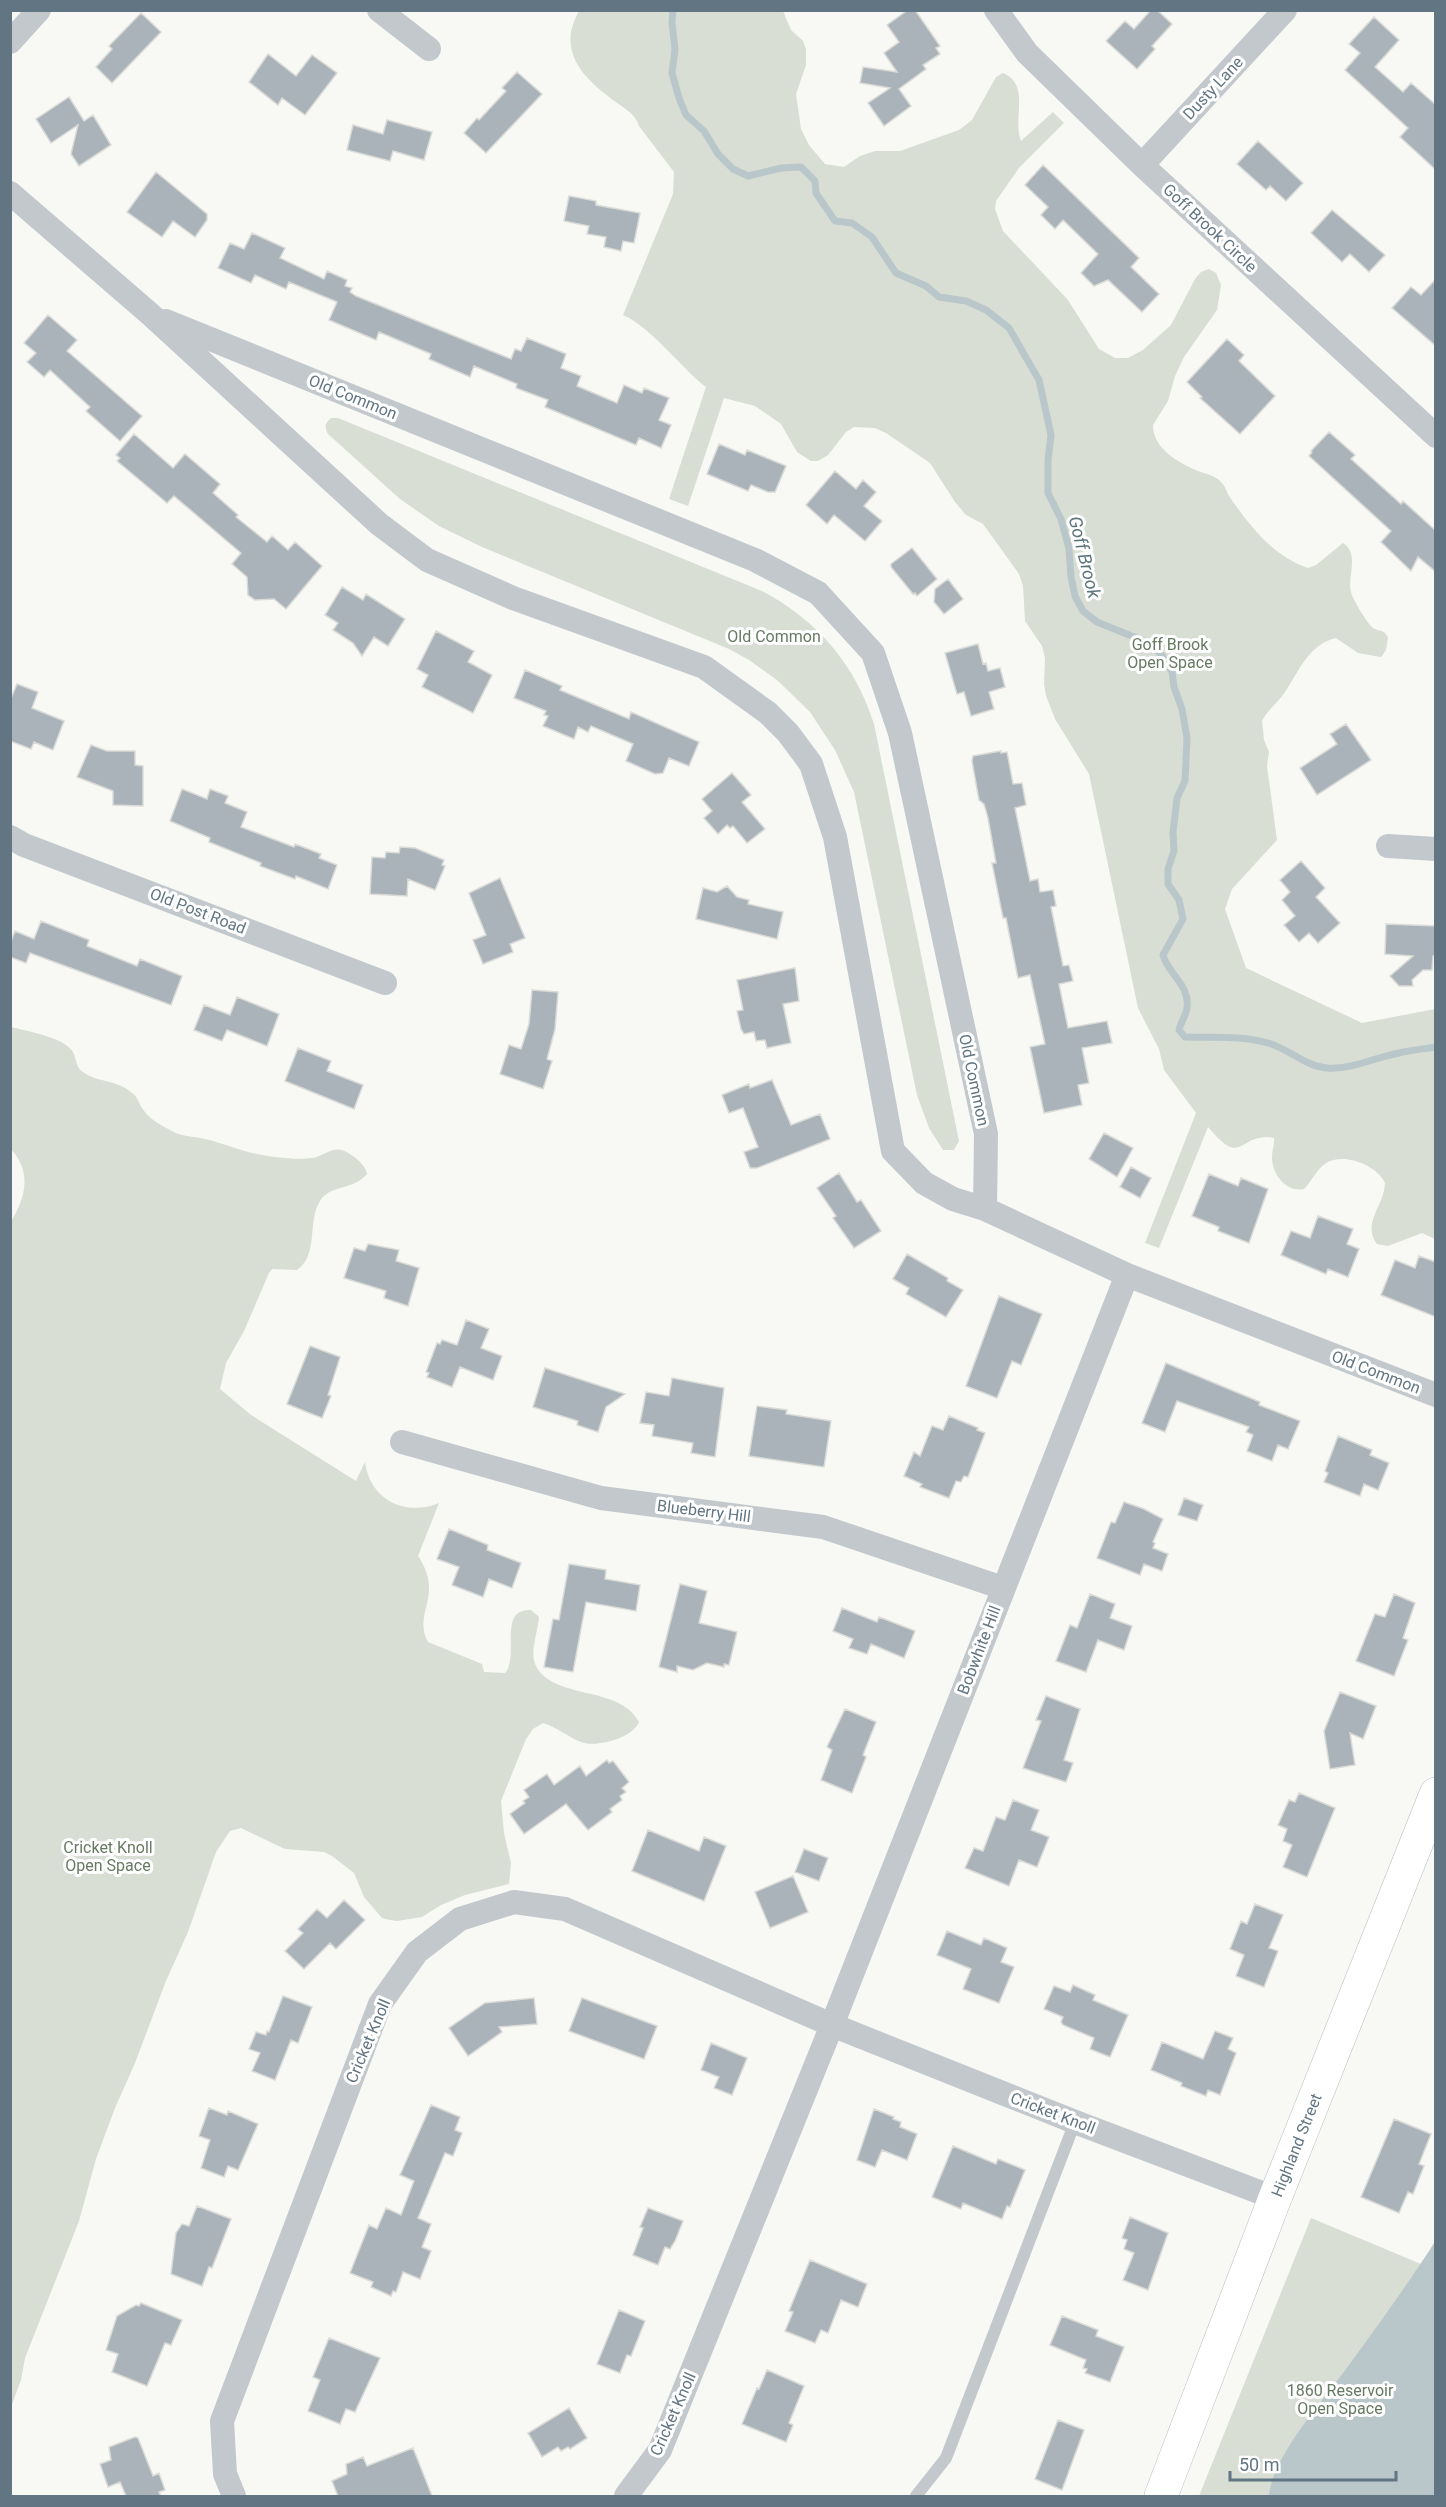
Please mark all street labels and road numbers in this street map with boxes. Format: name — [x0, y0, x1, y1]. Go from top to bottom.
street label: Dusty Lane — [1179, 53, 1247, 123]
street label: Goff Brook Circle — [1159, 180, 1261, 276]
street label: Old Common — [306, 371, 400, 423]
street label: Old Post Road — [147, 884, 249, 938]
street label: Old Common — [955, 1032, 993, 1128]
street label: Old Common — [1329, 1346, 1423, 1398]
street label: Blueberry Hill — [656, 1496, 752, 1526]
street label: Bobwhite Hill — [953, 1603, 1005, 1697]
street label: Cricket Knoll — [342, 1996, 394, 2086]
street label: Cricket Knoll — [1008, 2088, 1098, 2138]
street label: Highland Street — [1267, 2091, 1325, 2200]
street label: Cricket Knoll — [646, 2369, 700, 2459]

